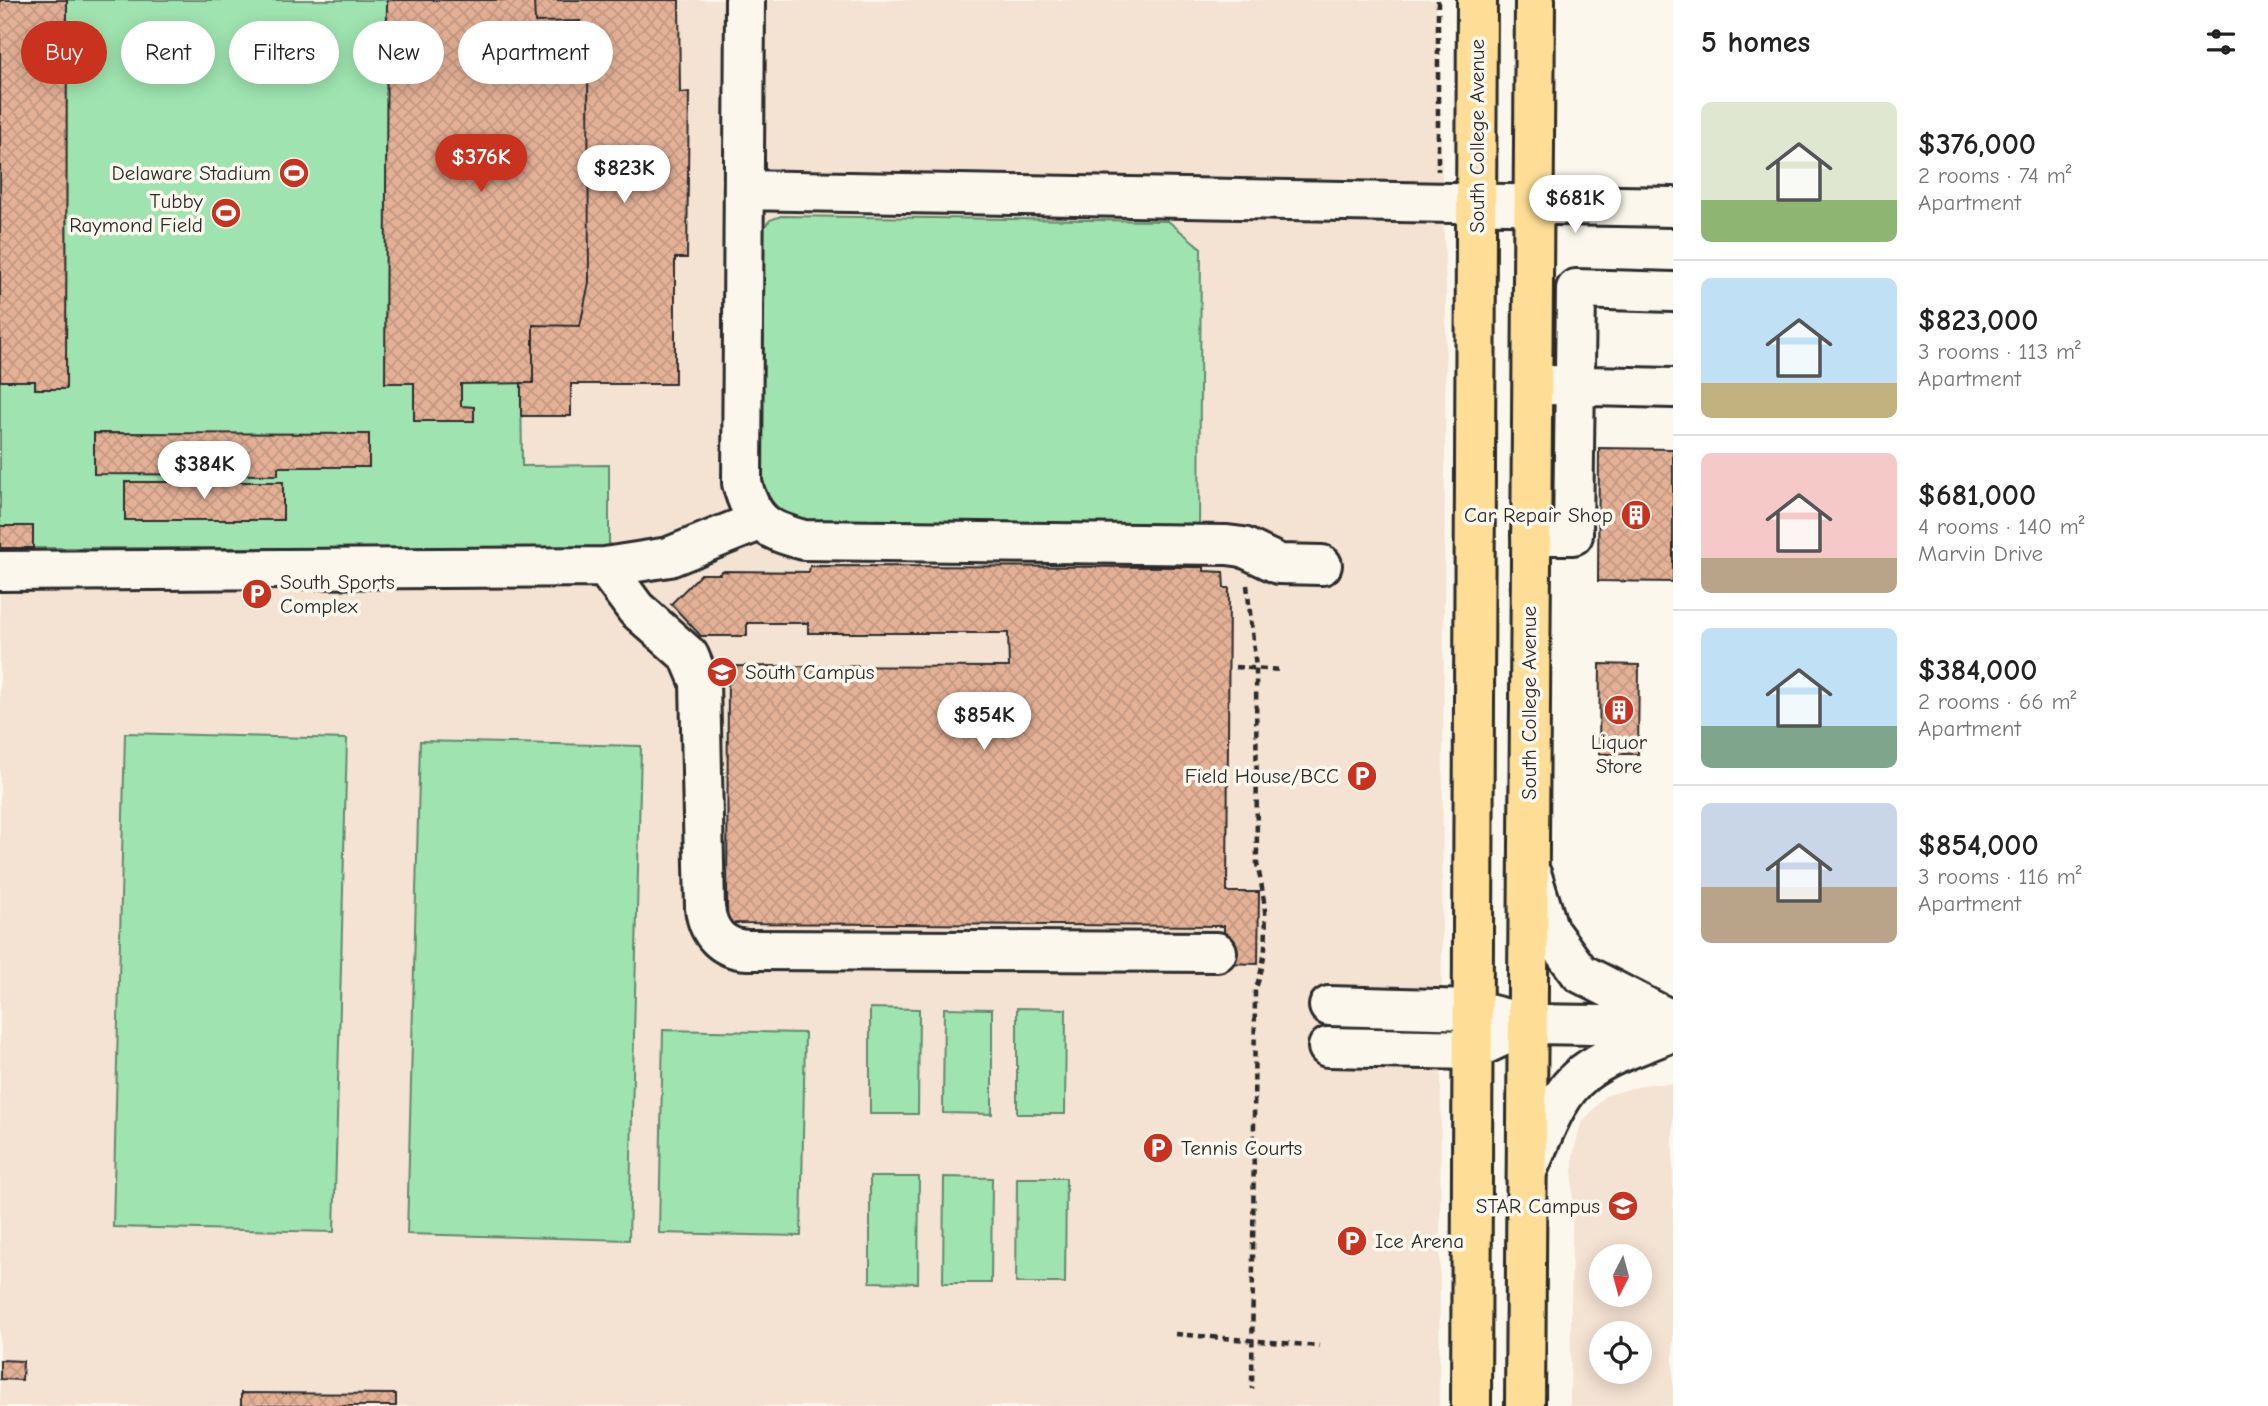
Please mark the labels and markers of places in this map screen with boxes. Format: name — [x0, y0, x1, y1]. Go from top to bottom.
pin: $376K — [432, 134, 530, 194]
pin: $823K — [575, 146, 673, 205]
sports icon: Delaware Stadium — [277, 156, 311, 190]
place label: Delaware Stadium — [112, 161, 271, 185]
pin: $681K — [1526, 176, 1624, 235]
place label: Tubby Raymond Field — [69, 189, 204, 237]
sports icon: Tubby Raymond Field — [209, 196, 243, 230]
pin: $384K — [155, 442, 253, 501]
building icon: Car Repair Shop — [1619, 498, 1653, 532]
place label: Car Repair Shop — [1464, 503, 1613, 527]
place label: South Sports Complex — [280, 570, 395, 618]
parking icon: South Sports Complex — [240, 577, 274, 611]
school or university icon: South Campus — [705, 655, 739, 689]
place label: South Campus — [745, 660, 874, 684]
pin: $854K — [935, 692, 1033, 752]
building icon: Liquor Store — [1602, 693, 1636, 727]
place label: Liquor Store — [1591, 730, 1648, 778]
parking icon: Field House/BCC — [1345, 759, 1379, 793]
place label: Field House/BCC — [1185, 764, 1339, 788]
parking icon: Tennis Courts — [1141, 1131, 1175, 1165]
place label: Tennis Courts — [1181, 1136, 1302, 1160]
school or university icon: STAR Campus — [1606, 1189, 1640, 1223]
place label: STAR Campus — [1476, 1194, 1600, 1218]
parking icon: Ice Arena — [1335, 1224, 1369, 1258]
place label: Ice Arena — [1375, 1229, 1464, 1253]

